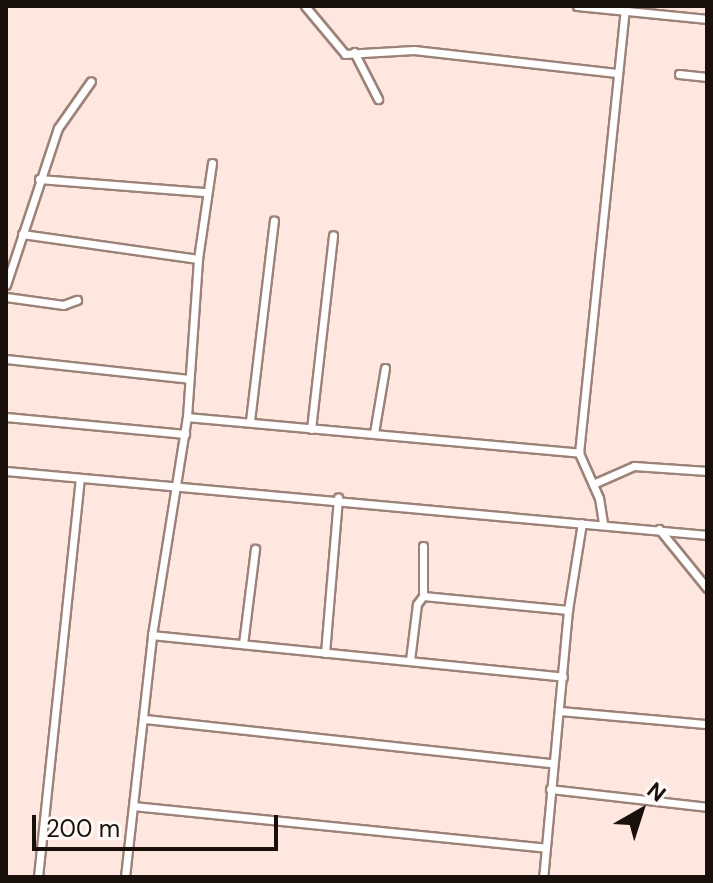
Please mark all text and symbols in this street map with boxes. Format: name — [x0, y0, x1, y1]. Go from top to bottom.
north arrow — [601, 771, 681, 851]
text: N — [641, 776, 672, 808]
scale bar — [36, 799, 282, 849]
text: 200 m — [46, 813, 120, 844]

